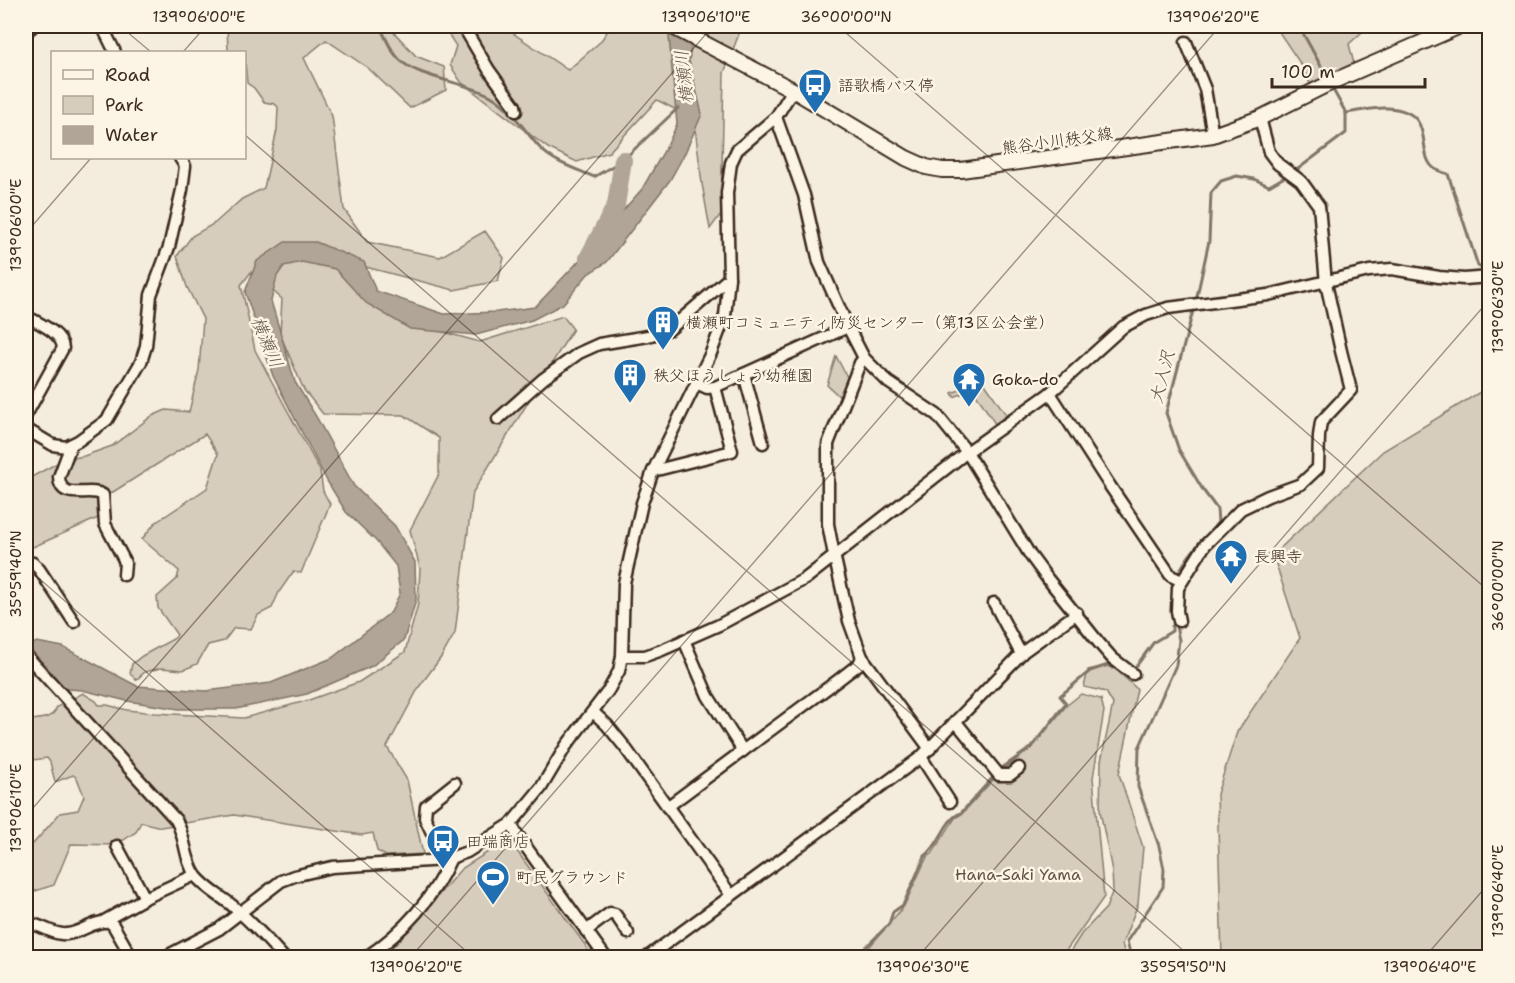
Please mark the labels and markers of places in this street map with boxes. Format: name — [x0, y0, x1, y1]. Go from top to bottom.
bus stop icon: 語歌橋バス停 — [797, 67, 833, 114]
place label: 語歌橋バス停 — [838, 75, 934, 96]
building icon: 横瀬町コミュニティ防災センター（第13区公会堂） — [645, 304, 681, 351]
place label: 横瀬町コミュニティ防災センター（第13区公会堂） — [686, 312, 1054, 333]
building icon: 秩父ほうしょう幼稚園 — [612, 357, 648, 404]
temple icon: Goka-do — [951, 361, 987, 408]
place label: 秩父ほうしょう幼稚園 — [653, 365, 813, 386]
place label: Goka-do — [992, 369, 1058, 390]
temple icon: 長興寺 — [1213, 538, 1249, 585]
place label: 長興寺 — [1254, 546, 1302, 567]
bus stop icon: 田端商店 — [425, 823, 461, 870]
place label: 田端商店 — [466, 831, 530, 852]
sports icon: 町民グラウンド — [475, 859, 511, 906]
place label: 町民グラウンド — [516, 867, 628, 888]

